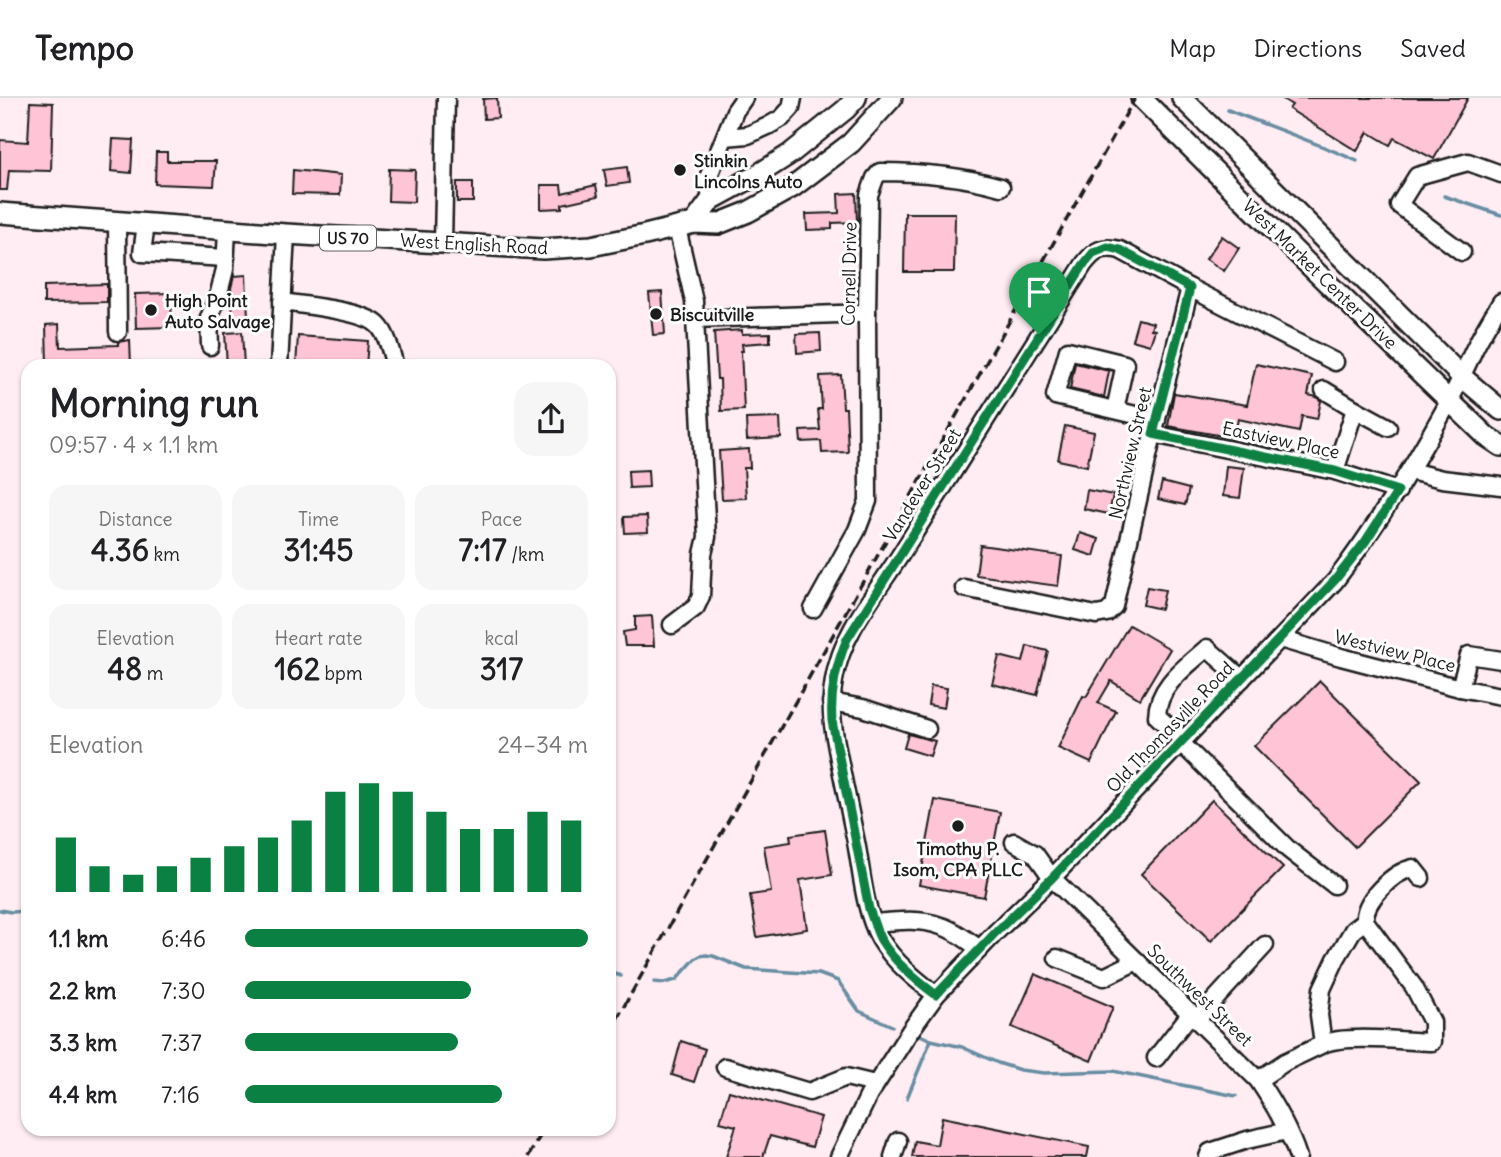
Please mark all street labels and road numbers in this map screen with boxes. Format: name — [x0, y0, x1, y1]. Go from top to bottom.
street label: West Market Center Drive — [1238, 194, 1402, 354]
street label: Cornell Drive — [837, 222, 861, 326]
road number: US 70 — [320, 226, 376, 250]
street label: West English Road — [399, 229, 549, 259]
street label: Northview Street — [1104, 385, 1156, 521]
street label: Eastview Place — [1220, 416, 1342, 464]
street label: Vandever Street — [878, 424, 966, 546]
street label: Westview Place — [1332, 625, 1458, 677]
street label: Old Thomasville Road — [1101, 656, 1239, 798]
street label: Southwest Street — [1143, 939, 1257, 1051]

